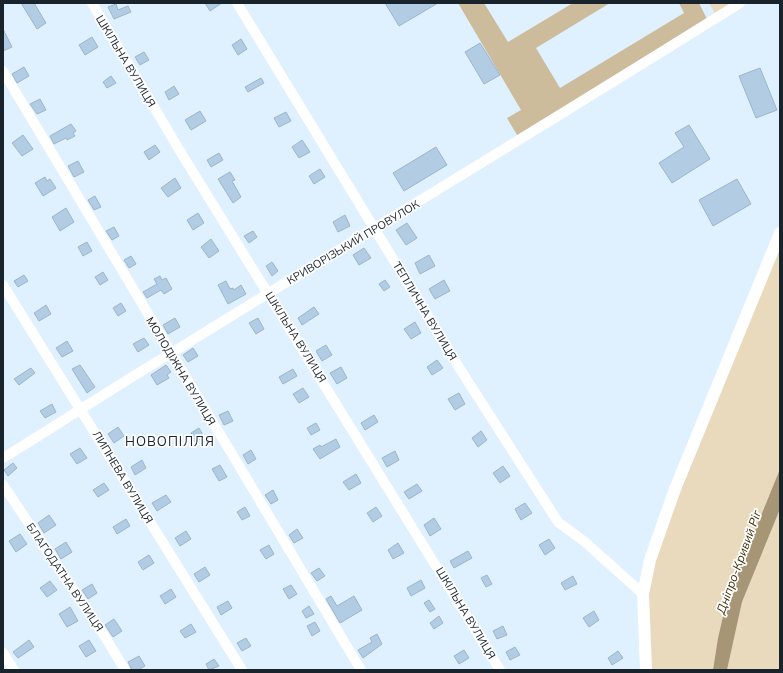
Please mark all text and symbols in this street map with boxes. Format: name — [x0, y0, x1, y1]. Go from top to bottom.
street label: ШКІЛЬНА ВУЛИЦЯ — [93, 13, 159, 109]
street label: КРИВОРІЗЬКИЙ ПРОВУЛОК — [284, 196, 423, 287]
street label: ТЕПЛИЧНА ВУЛИЦЯ — [390, 259, 460, 363]
street label: ШКІЛЬНА ВУЛИЦЯ — [262, 289, 330, 385]
street label: МОЛОДІЖНА ВУЛИЦЯ — [143, 314, 219, 428]
street label: ЛИПНЕВА ВУЛИЦЯ — [90, 428, 156, 526]
district label: НОВОПІЛЛЯ — [125, 433, 215, 449]
water label: Дніпро-Кривий Ріг — [712, 507, 764, 617]
street label: БЛАГОДАТНА ВУЛИЦЯ — [23, 520, 107, 634]
street label: ШКІЛЬНА ВУЛИЦЯ — [433, 565, 499, 661]

